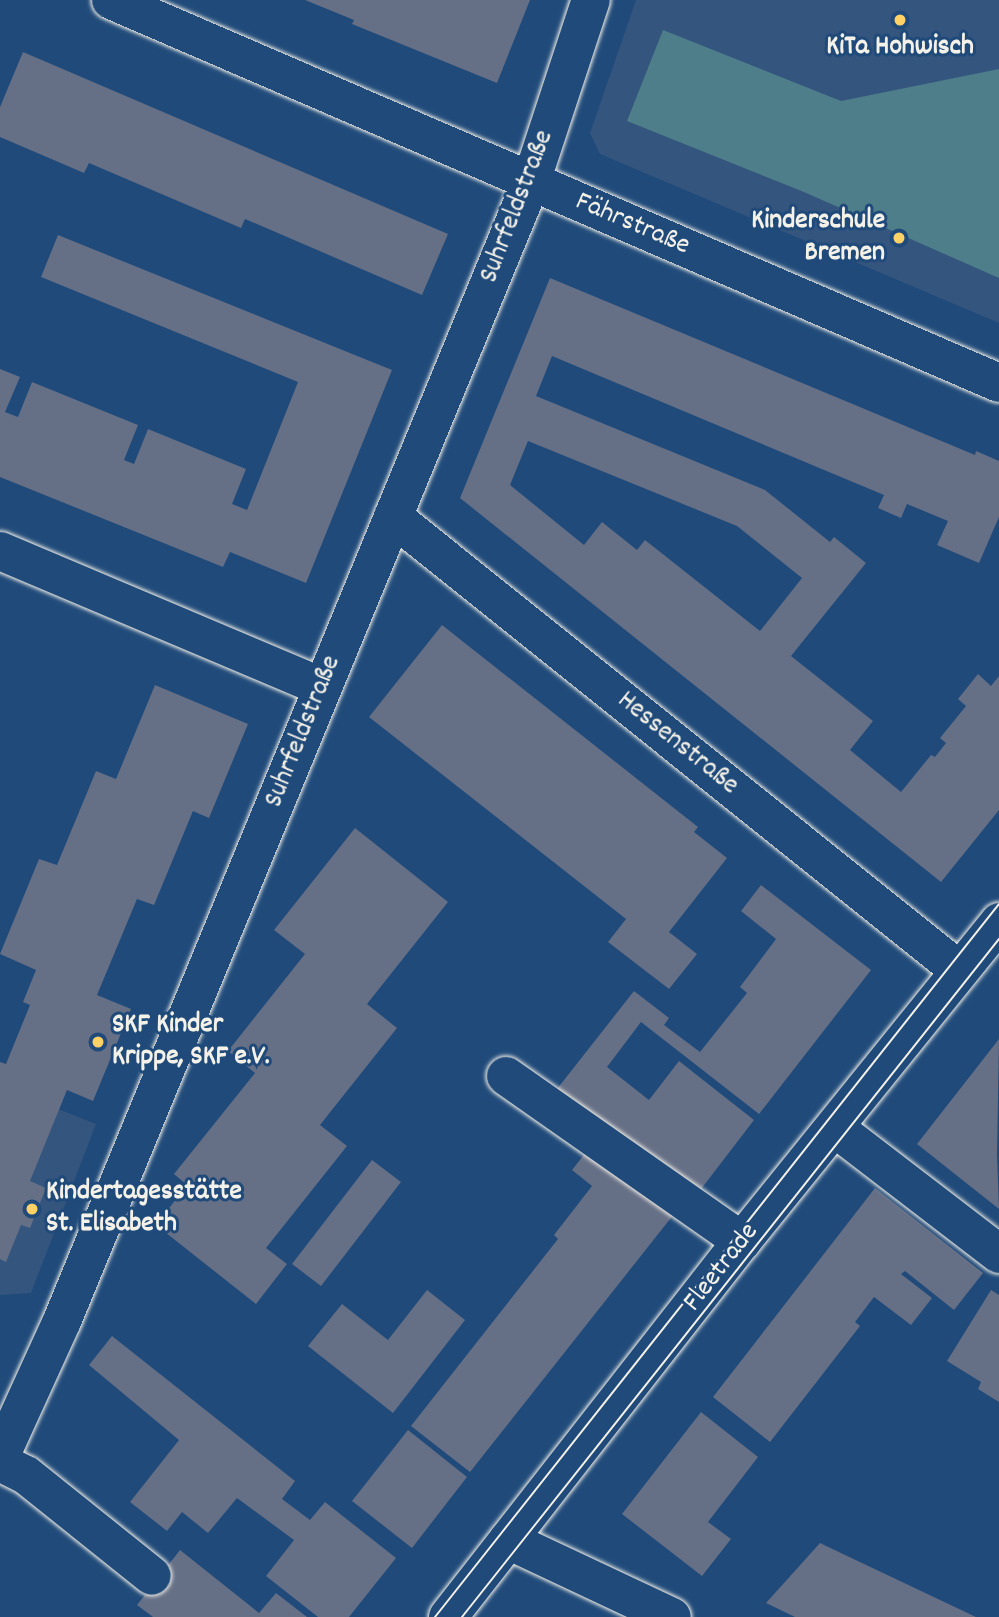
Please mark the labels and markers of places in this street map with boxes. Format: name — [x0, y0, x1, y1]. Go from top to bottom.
marker: KiTa Hohwisch — [892, 12, 908, 28]
place label: KiTa Hohwisch — [826, 31, 974, 65]
place label: Kinderschule Bremen — [751, 205, 885, 271]
marker: Kinderschule Bremen — [891, 230, 907, 246]
place label: SKF Kinder Krippe, SKF e.V. — [112, 1009, 270, 1075]
marker: SKF Kinder Krippe, SKF e.V. — [90, 1034, 106, 1050]
place label: Kindertagesstätte St. Elisabeth — [46, 1176, 242, 1242]
marker: Kindertagesstätte St. Elisabeth — [24, 1201, 40, 1217]

